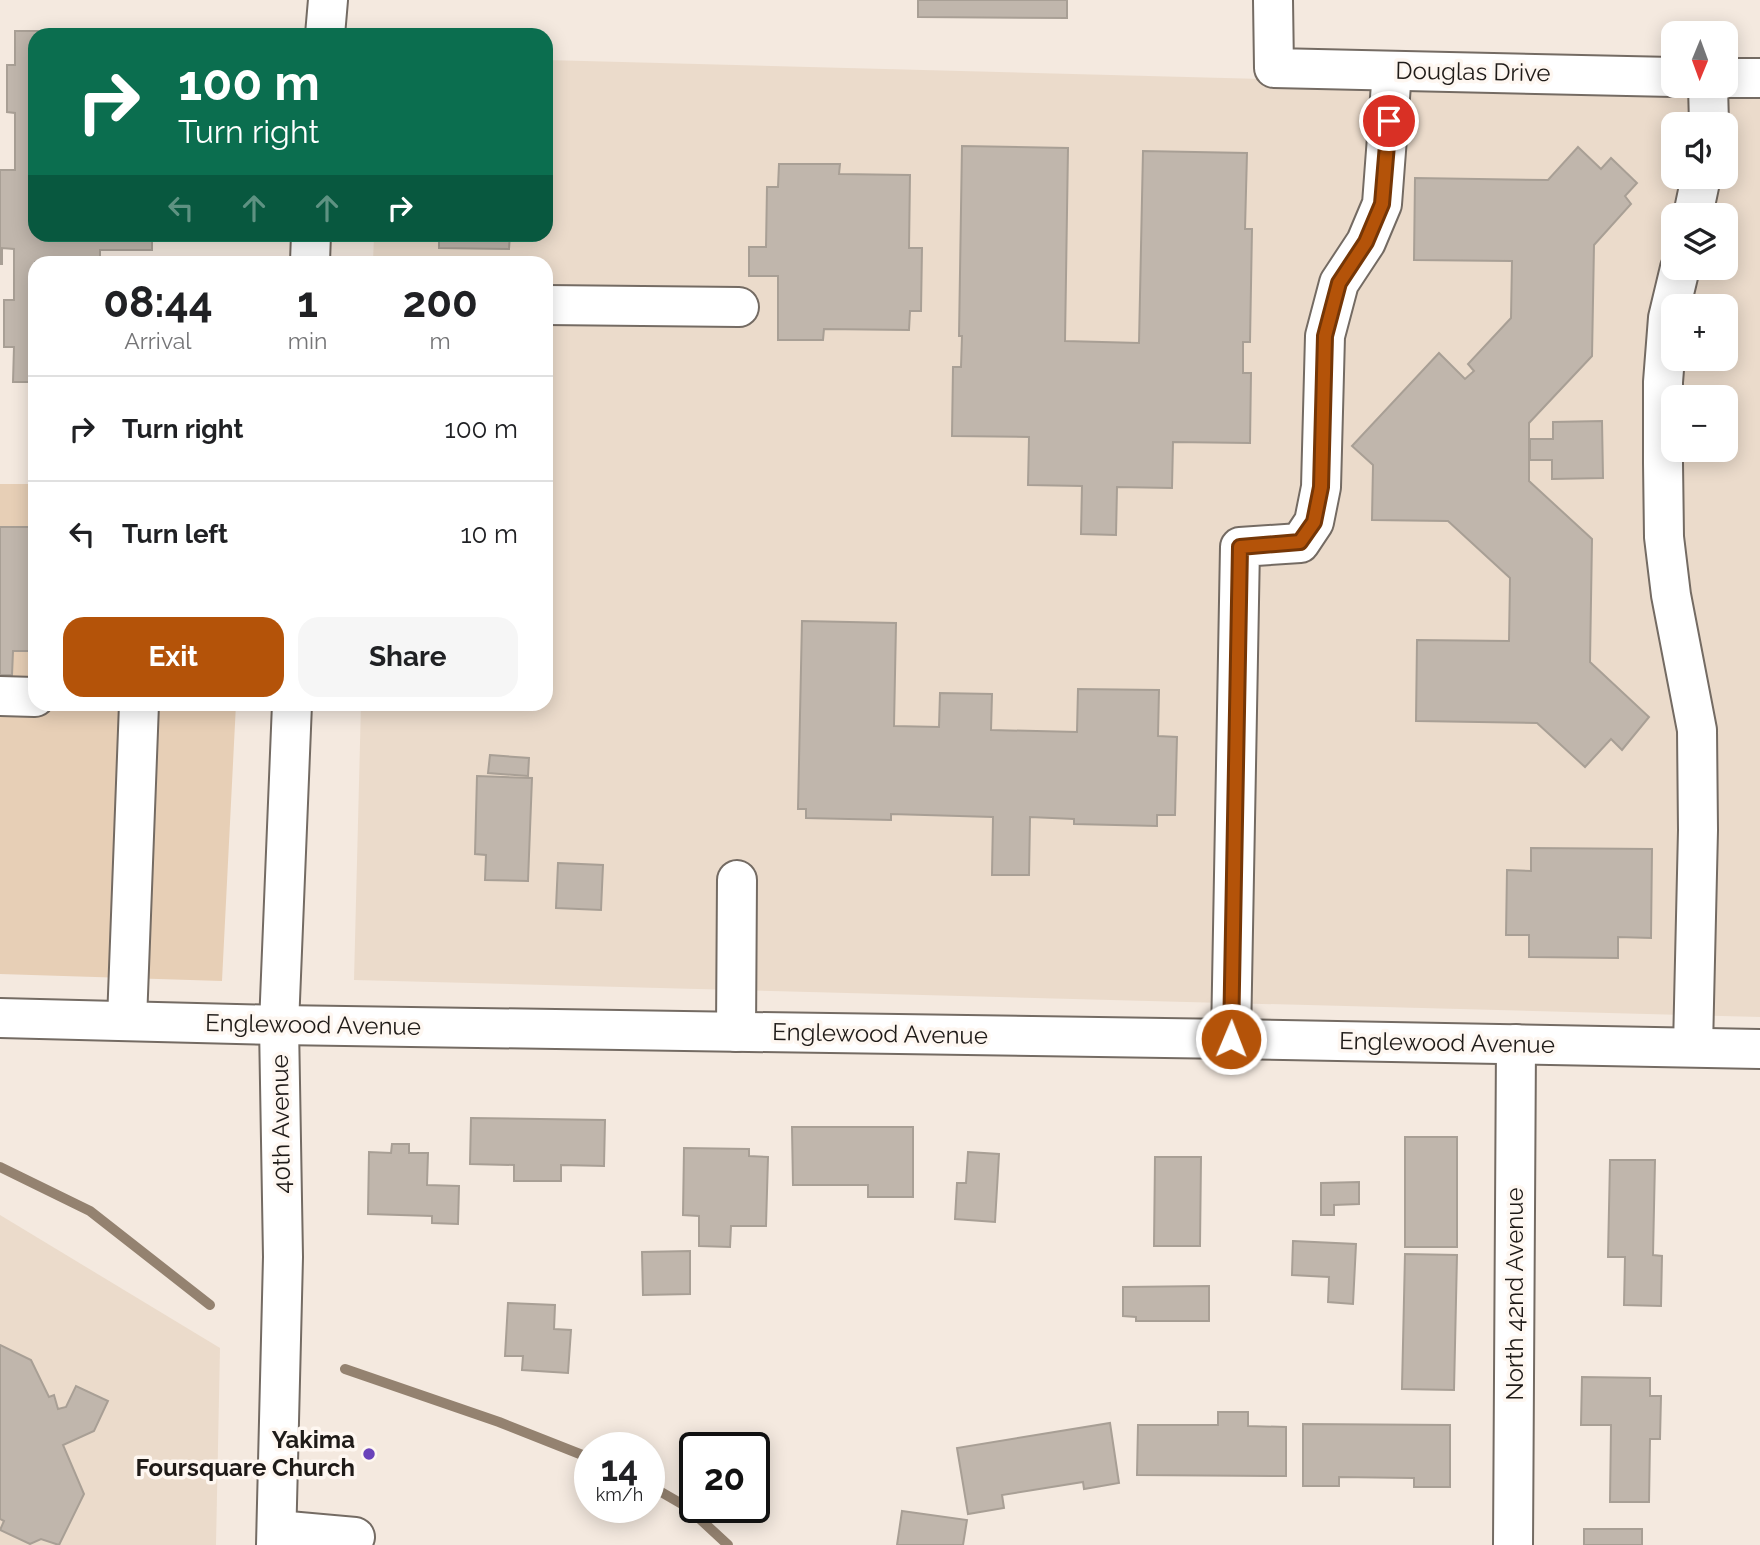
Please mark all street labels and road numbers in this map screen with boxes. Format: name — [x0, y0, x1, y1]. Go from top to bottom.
street label: Douglas Drive — [1395, 56, 1551, 87]
street label: Englewood Avenue — [205, 1008, 421, 1041]
street label: Englewood Avenue — [772, 1017, 988, 1050]
street label: Englewood Avenue — [1339, 1026, 1555, 1059]
street label: 40th Avenue — [265, 1054, 296, 1194]
street label: North 42nd Avenue — [1500, 1187, 1529, 1401]

